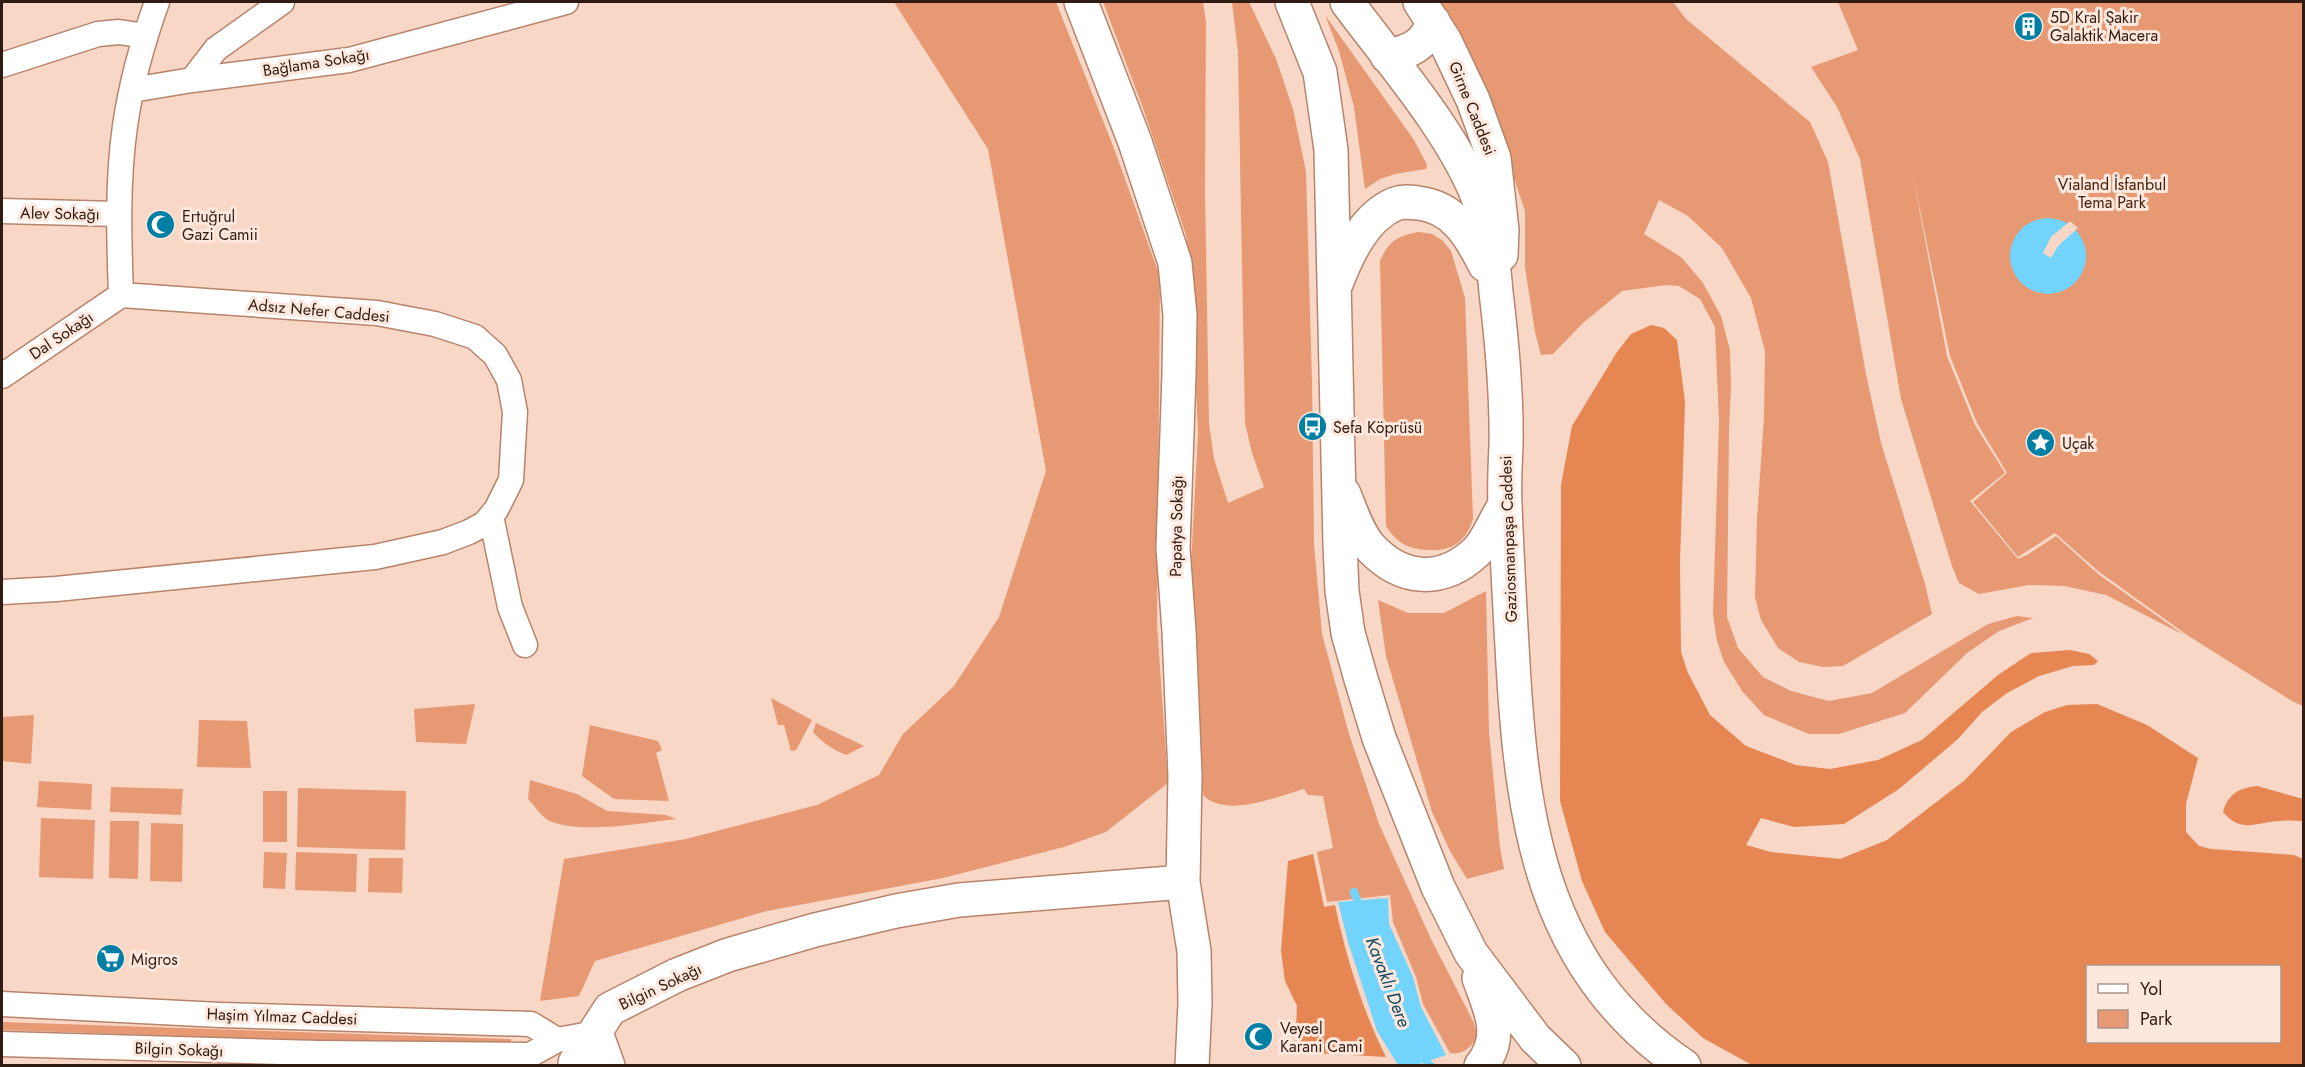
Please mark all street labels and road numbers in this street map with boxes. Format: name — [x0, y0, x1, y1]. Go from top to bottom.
street label: Bağlama Sokağı — [261, 43, 371, 82]
street label: Girne Caddesi — [1443, 58, 1502, 158]
street label: Alev Sokağı — [20, 201, 100, 226]
street label: Adsız Nefer Caddesi — [247, 293, 391, 328]
street label: Dal Sokağı — [25, 306, 98, 365]
street label: Gaziosmanpaşa Caddesi — [1494, 455, 1523, 623]
street label: Papatya Sokağı — [1164, 475, 1189, 577]
street label: Bilgin Sokağı — [615, 957, 705, 1016]
street label: Haşim Yılmaz Caddesi — [206, 1002, 358, 1031]
street label: Bilgin Sokağı — [134, 1036, 224, 1063]

